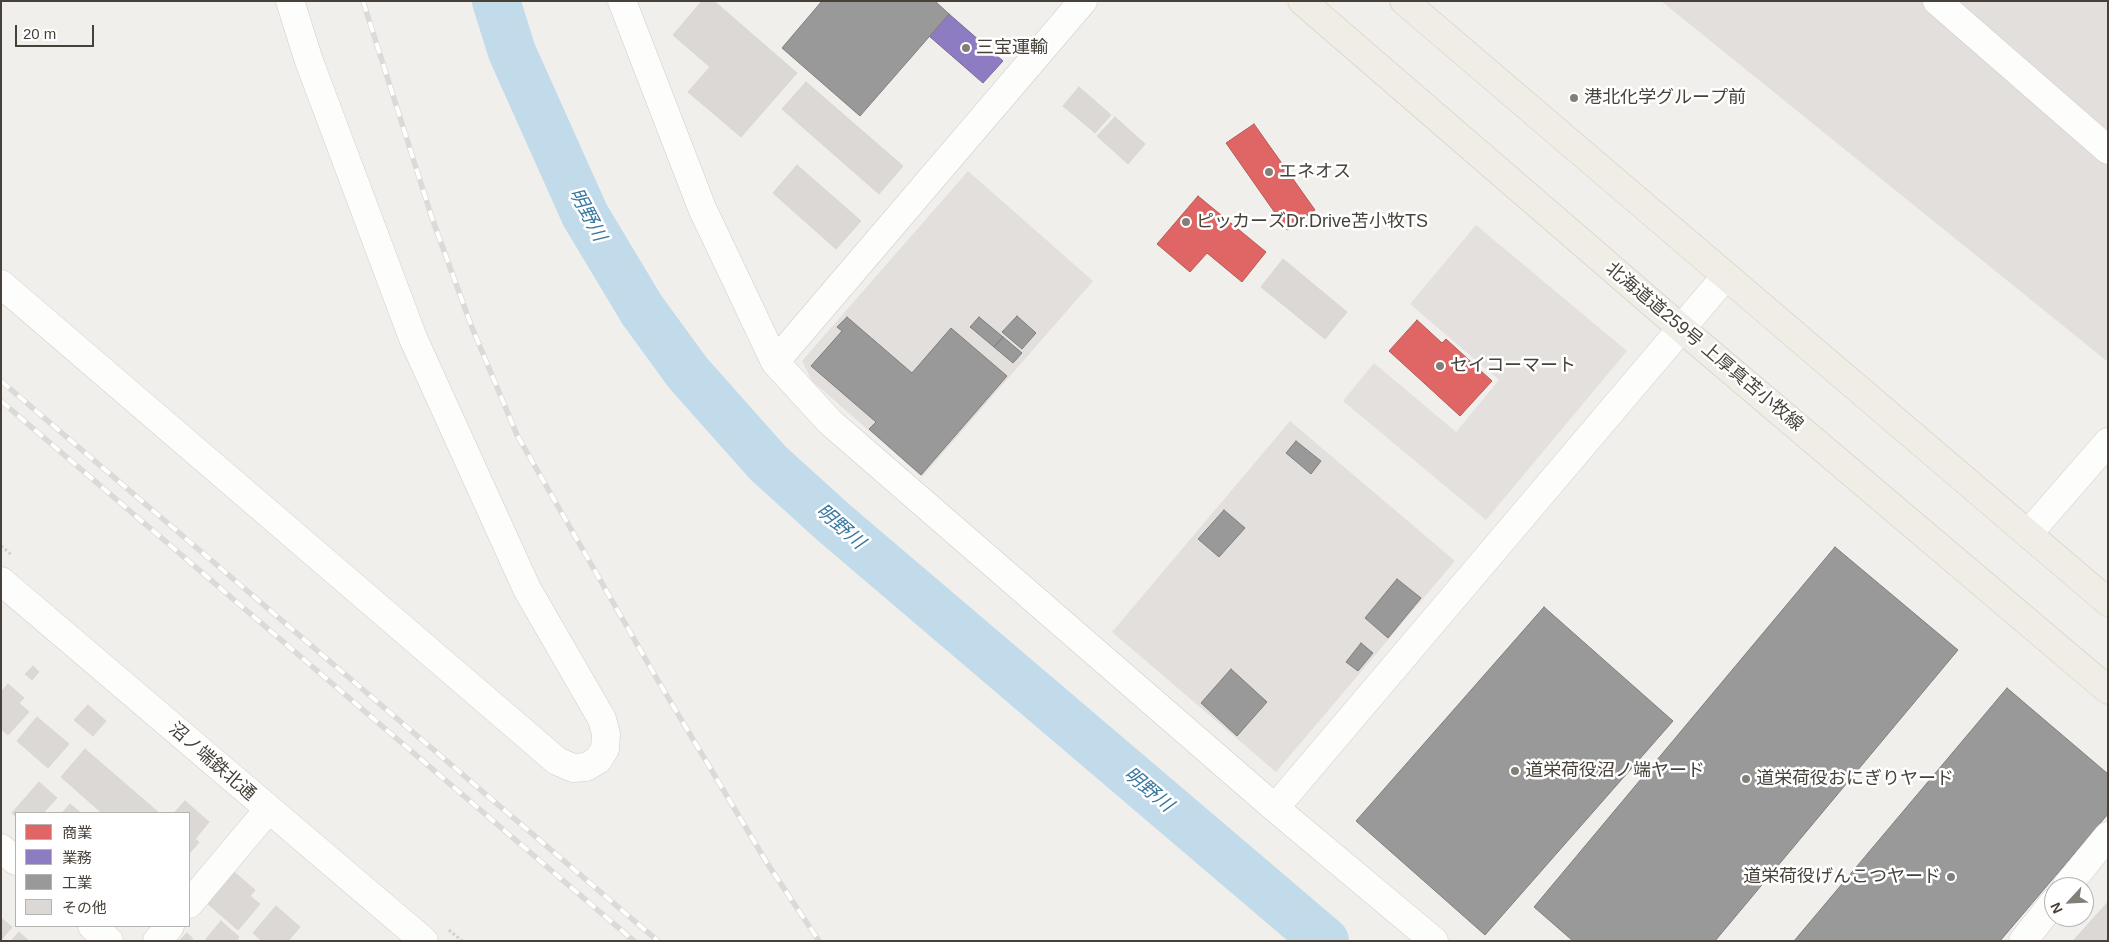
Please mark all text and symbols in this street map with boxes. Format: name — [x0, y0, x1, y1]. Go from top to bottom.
scale bar — [18, 15, 96, 47]
text: 20 m — [23, 25, 56, 42]
place label: 三宝運輸 — [976, 37, 1048, 59]
marker: 三宝運輸 — [960, 42, 972, 54]
place label: 港北化学グループ前 — [1584, 87, 1746, 109]
marker: 港北化学グループ前 — [1568, 92, 1580, 104]
place label: エネオス — [1279, 161, 1351, 183]
marker: エネオス — [1263, 166, 1275, 178]
water label: 明野川 — [564, 184, 610, 246]
place label: ピッカーズDr.Drive苫小牧TS — [1196, 211, 1428, 233]
marker: ピッカーズDr.Drive苫小牧TS — [1180, 216, 1192, 228]
street label: 北海道道259号 上厚真苫小牧線 — [1601, 258, 1807, 436]
place label: セイコーマート — [1450, 355, 1576, 377]
marker: セイコーマート — [1434, 360, 1446, 372]
water label: 明野川 — [811, 500, 869, 554]
street label: 沼ノ端鉄北通 — [164, 718, 260, 806]
place label: 道栄荷役沼ノ端ヤード — [1525, 760, 1705, 782]
water label: 明野川 — [1119, 763, 1177, 817]
marker: 道栄荷役沼ノ端ヤード — [1509, 765, 1521, 777]
place label: 道栄荷役おにぎりヤード — [1756, 768, 1954, 790]
marker: 道栄荷役おにぎりヤード — [1740, 773, 1752, 785]
legend — [15, 812, 190, 927]
text: 商業 — [62, 824, 92, 841]
text: 業務 — [62, 849, 92, 866]
place label: 道栄荷役げんこつヤード — [1743, 866, 1941, 888]
marker: 道栄荷役げんこつヤード — [1945, 871, 1957, 883]
text: 工業 — [62, 874, 92, 891]
north arrow — [2044, 877, 2094, 927]
text: その他 — [62, 899, 107, 916]
text: N — [2047, 900, 2066, 916]

